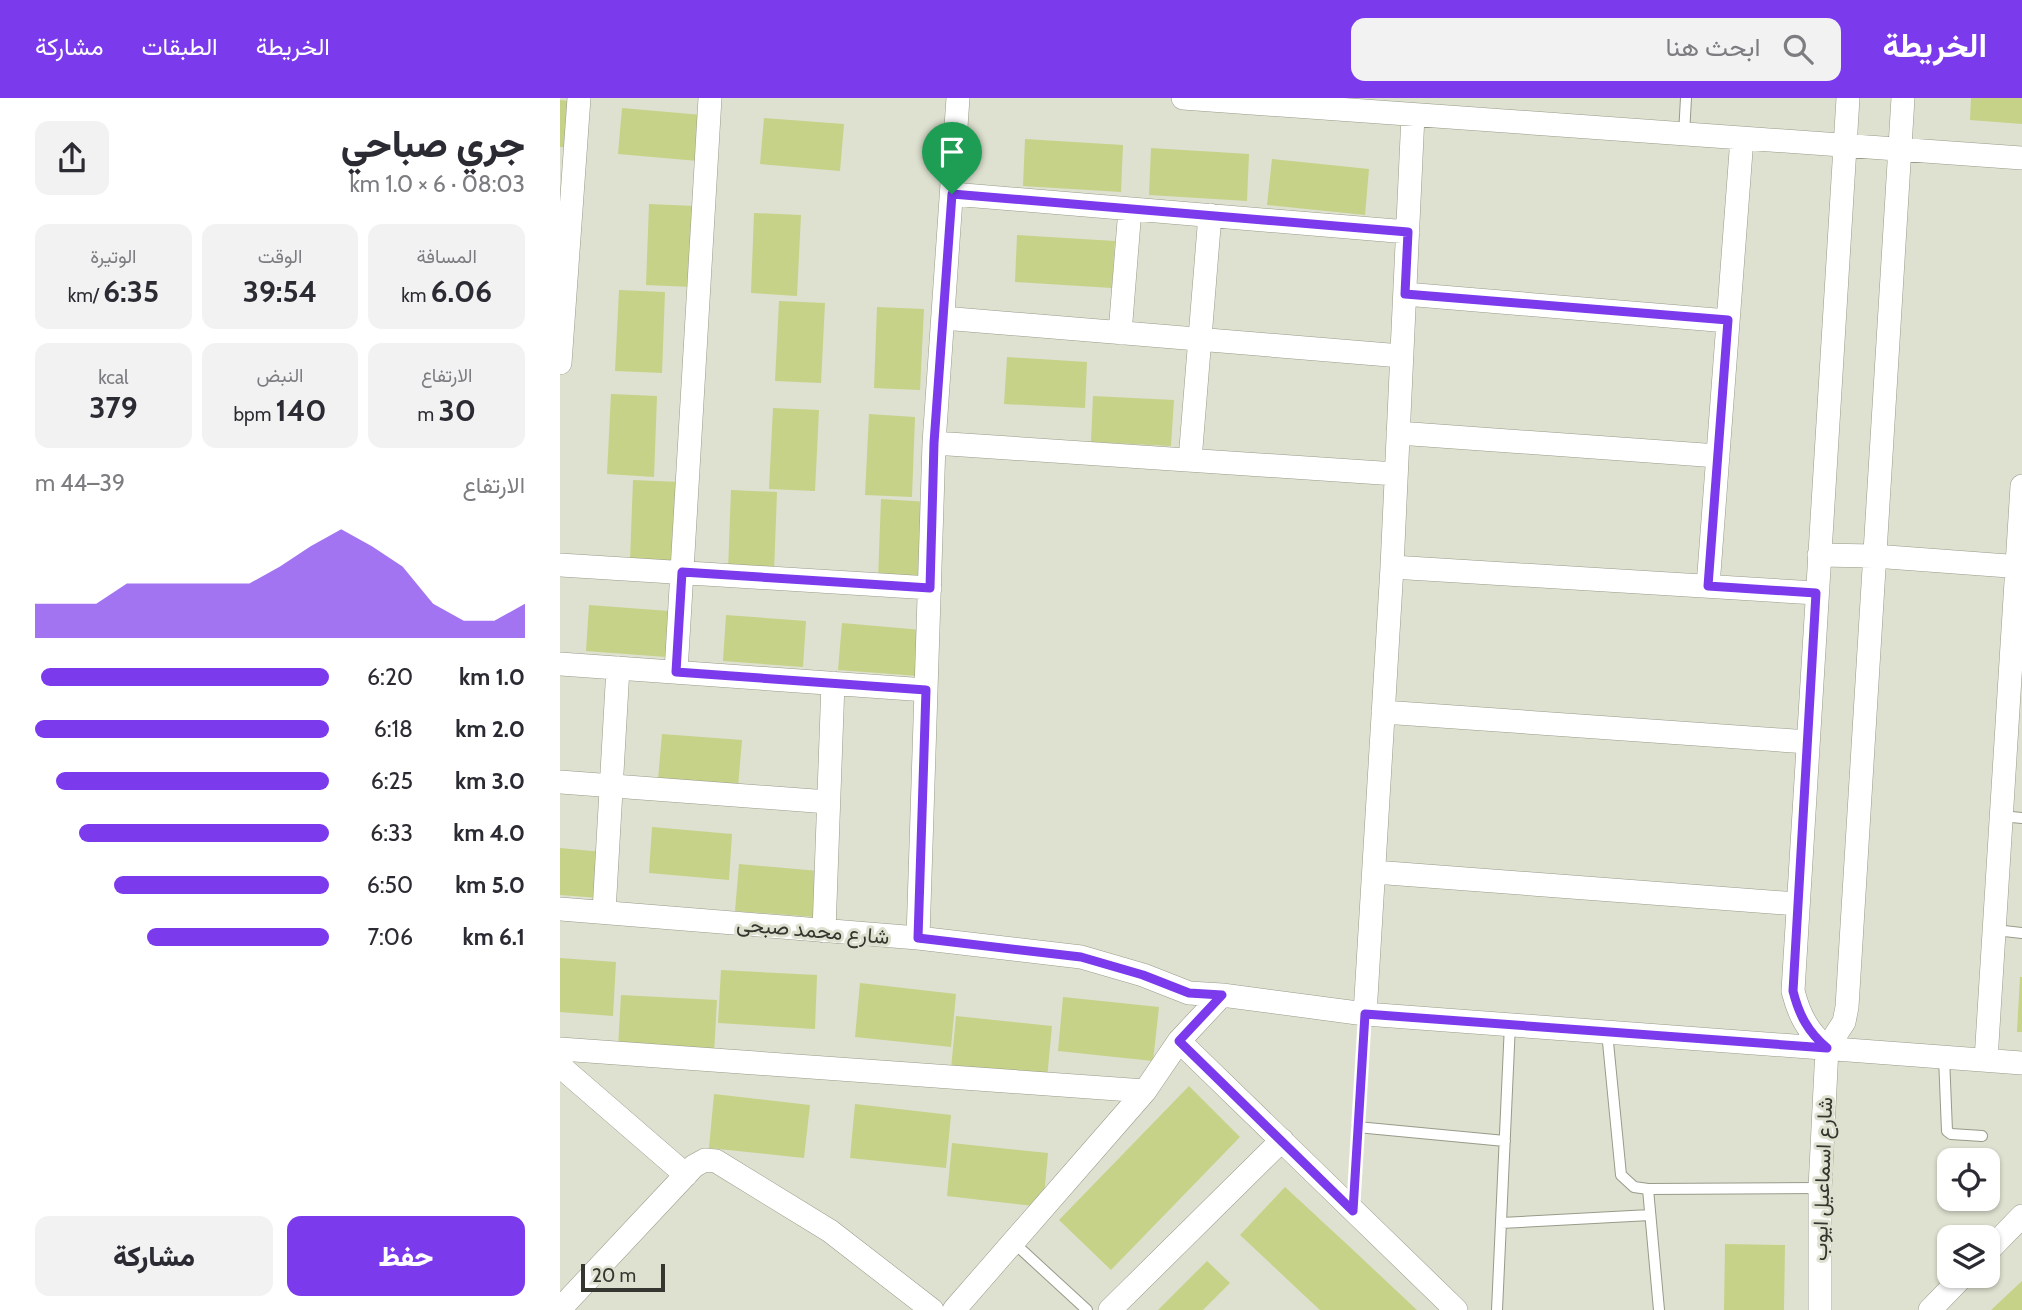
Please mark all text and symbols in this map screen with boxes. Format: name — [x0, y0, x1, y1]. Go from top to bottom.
search box — [1351, 18, 1841, 81]
text: الخريطة — [1883, 25, 1987, 65]
icon: search — [1779, 30, 1817, 68]
text: ابحث هنا — [1665, 31, 1761, 63]
text: مشاركة — [35, 32, 103, 61]
text: الطبقات — [141, 32, 218, 61]
text: الخريطة — [256, 32, 330, 61]
text: جري صباحي — [341, 120, 525, 167]
button: share — [35, 121, 109, 195]
pin — [922, 122, 982, 194]
icon: arrive — [933, 133, 971, 171]
text: 08:03 · 6 × 1.0 km — [349, 170, 525, 198]
text: الوتيرة — [90, 245, 137, 268]
text: الوقت — [258, 245, 302, 268]
text: المسافة — [417, 245, 477, 268]
text: 6:35 — [103, 273, 159, 310]
text: 39:54 — [243, 273, 317, 310]
text: 6.06 — [431, 273, 492, 310]
text: /km — [68, 284, 103, 307]
text: km — [401, 284, 431, 307]
text: النبض — [257, 364, 304, 387]
text: الارتفاع — [421, 364, 472, 387]
text: kcal — [98, 366, 129, 389]
text: 379 — [89, 389, 138, 426]
text: 140 — [276, 392, 326, 429]
text: 30 — [438, 392, 476, 429]
text: bpm — [234, 403, 276, 426]
text: m — [418, 403, 438, 426]
text: 39–44 m — [35, 469, 125, 497]
text: الارتفاع — [463, 471, 525, 499]
text: 6:20 — [367, 663, 413, 691]
text: 1.0 km — [459, 663, 525, 691]
text: 6:18 — [374, 715, 413, 743]
text: 2.0 km — [455, 715, 525, 743]
text: 6:25 — [371, 767, 413, 795]
text: 3.0 km — [455, 767, 525, 795]
text: 6:33 — [370, 819, 413, 847]
text: 4.0 km — [453, 819, 525, 847]
text: 6:50 — [367, 871, 413, 899]
text: 5.0 km — [455, 871, 525, 899]
street label: شارع محمد صبحى — [735, 911, 890, 951]
text: 7:06 — [368, 923, 413, 951]
text: 6.1 km — [463, 923, 525, 951]
street label: شارع اسماعيل ايوب — [1807, 1096, 1839, 1262]
map controls — [1937, 1148, 2000, 1288]
button: locate — [1937, 1148, 2000, 1211]
button: مشاركة — [35, 1216, 273, 1296]
button: حفظ — [287, 1216, 525, 1296]
button: layers — [1937, 1225, 2000, 1288]
scale bar — [581, 1261, 665, 1293]
text: 20 m — [592, 1264, 636, 1287]

